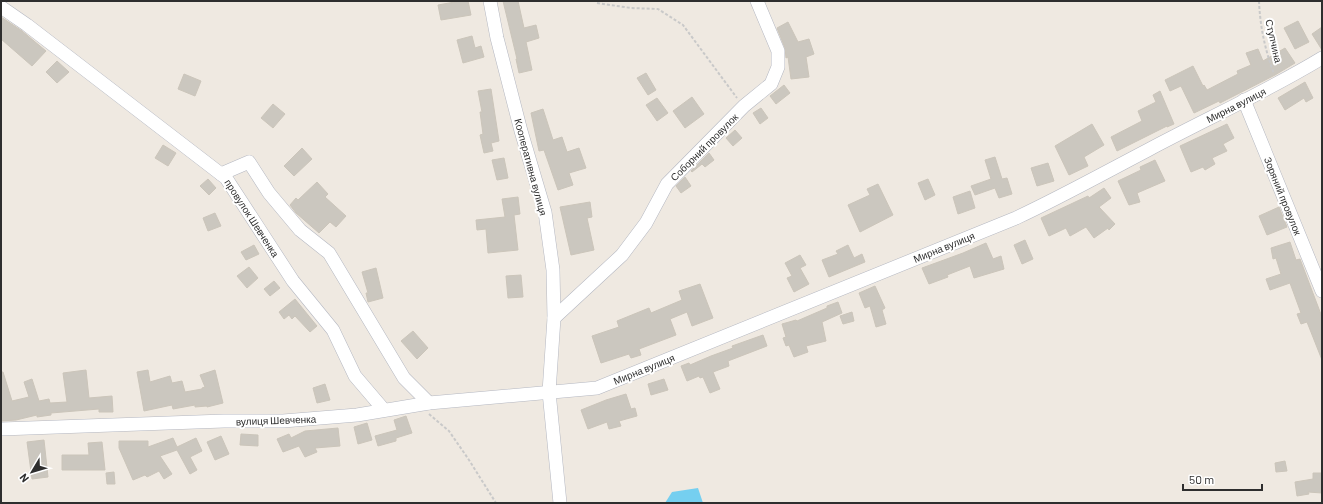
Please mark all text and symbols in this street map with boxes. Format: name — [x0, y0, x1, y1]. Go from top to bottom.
street label: Ступчина — [1263, 18, 1285, 64]
street label: Мирна вулиця — [1204, 85, 1268, 125]
street label: Соборний провулок — [668, 110, 741, 183]
street label: Кооперативна вулиця — [512, 117, 550, 217]
street label: Зоряний провулок — [1262, 155, 1304, 238]
street label: провулок Шевченка — [222, 177, 282, 260]
street label: Мирна вулиця — [912, 229, 976, 265]
street label: Мирна вулиця — [612, 351, 676, 387]
street label: вулиця Шевченка — [236, 413, 317, 427]
north arrow — [12, 452, 52, 492]
scale bar — [1183, 466, 1262, 492]
text: N — [16, 472, 31, 485]
text: 50 m — [1189, 472, 1214, 486]

